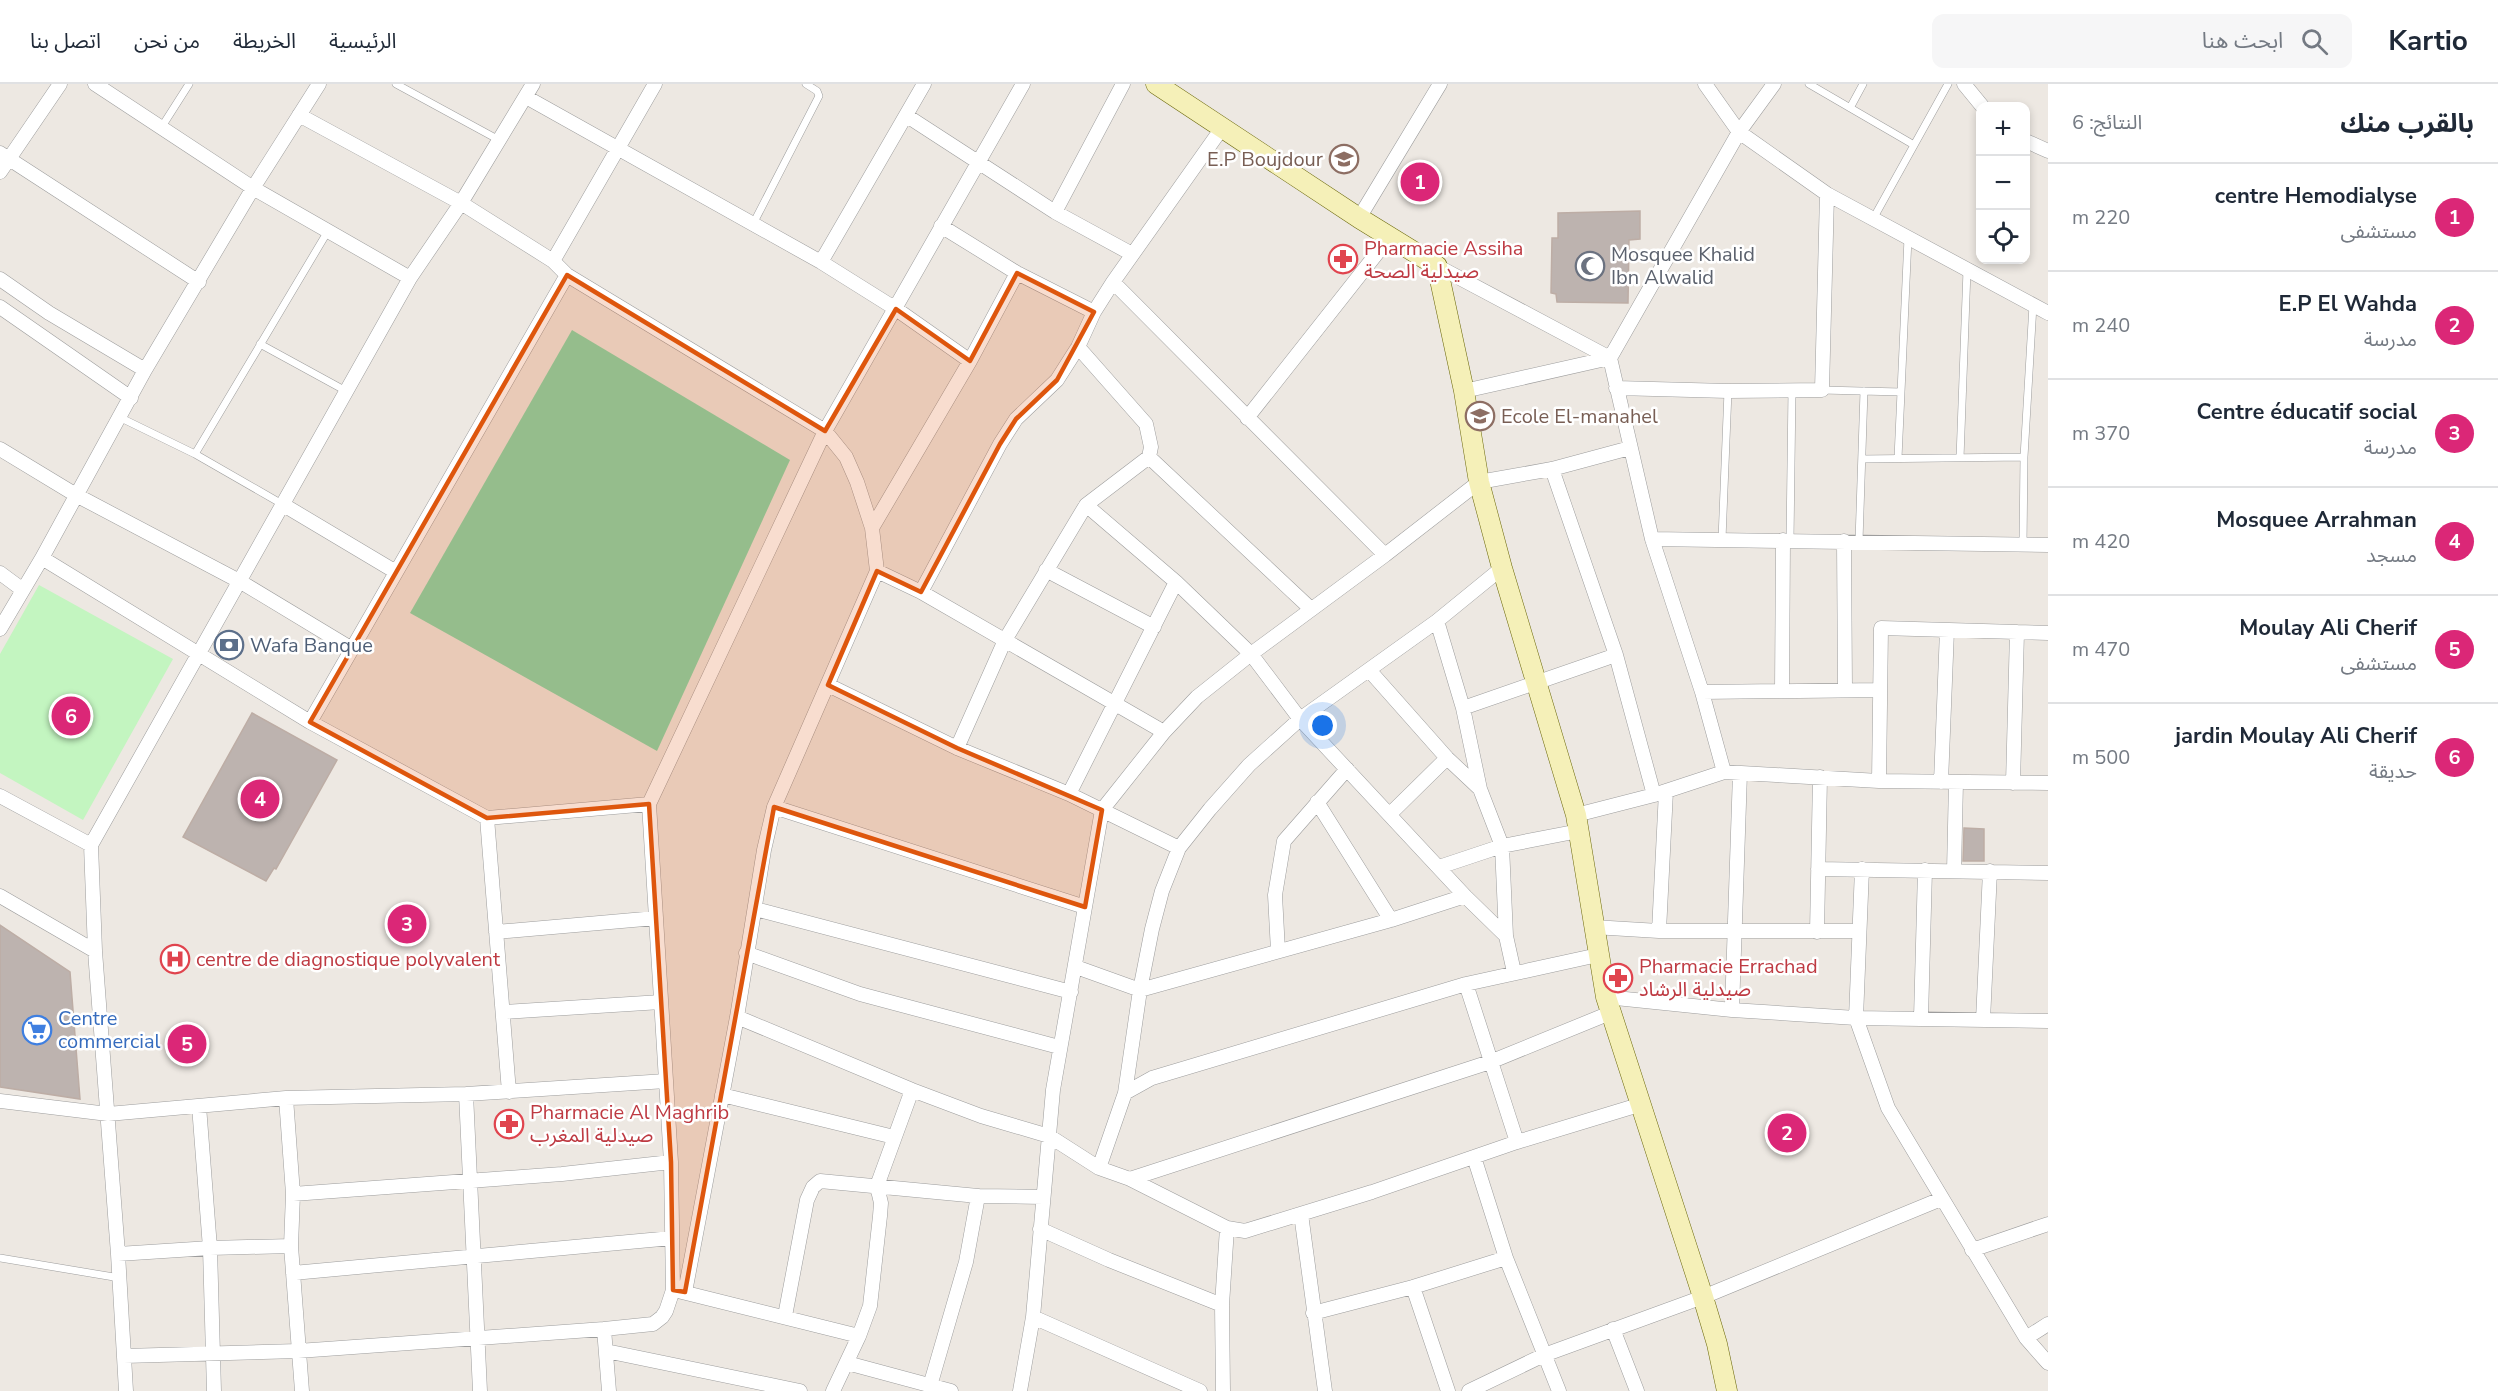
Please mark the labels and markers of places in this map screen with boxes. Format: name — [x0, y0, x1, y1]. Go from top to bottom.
school or university icon: E.P Boujdour — [1328, 143, 1360, 175]
place label: E.P Boujdour — [1207, 146, 1323, 173]
pin: 1 — [1400, 160, 1440, 204]
place label: Pharmacie Assiha صيدلية الصحة — [1364, 235, 1523, 285]
place label: Mosquee Khalid Ibn Alwalid — [1611, 241, 1755, 291]
pharmacy icon: Pharmacie Assiha صيدلية الصحة — [1327, 243, 1359, 275]
mosque icon: Mosquee Khalid Ibn Alwalid — [1574, 250, 1606, 282]
school or university icon: Ecole El-manahel — [1464, 400, 1496, 432]
place label: Ecole El-manahel — [1501, 403, 1658, 430]
bank icon: Wafa Banque — [213, 629, 245, 661]
place label: Wafa Banque — [250, 632, 373, 659]
pin: 6 — [52, 694, 90, 738]
pin: 4 — [240, 776, 280, 822]
pin: 3 — [388, 902, 426, 946]
hospital icon: centre de diagnostique polyvalent — [159, 943, 191, 975]
place label: centre de diagnostique polyvalent — [196, 946, 501, 973]
place label: Pharmacie Errachad صيدلية الرشاد — [1639, 953, 1818, 1003]
pharmacy icon: Pharmacie Errachad صيدلية الرشاد — [1602, 962, 1634, 994]
place label: Centre commercial — [58, 1005, 161, 1055]
supermarket icon: Centre commercial — [21, 1014, 53, 1046]
pin: 5 — [168, 1022, 207, 1066]
place label: Pharmacie Al Maghrib صيدلية المغرب — [530, 1099, 729, 1149]
pharmacy icon: Pharmacie Al Maghrib صيدلية المغرب — [493, 1108, 525, 1140]
pin: 2 — [1768, 1110, 1806, 1156]

